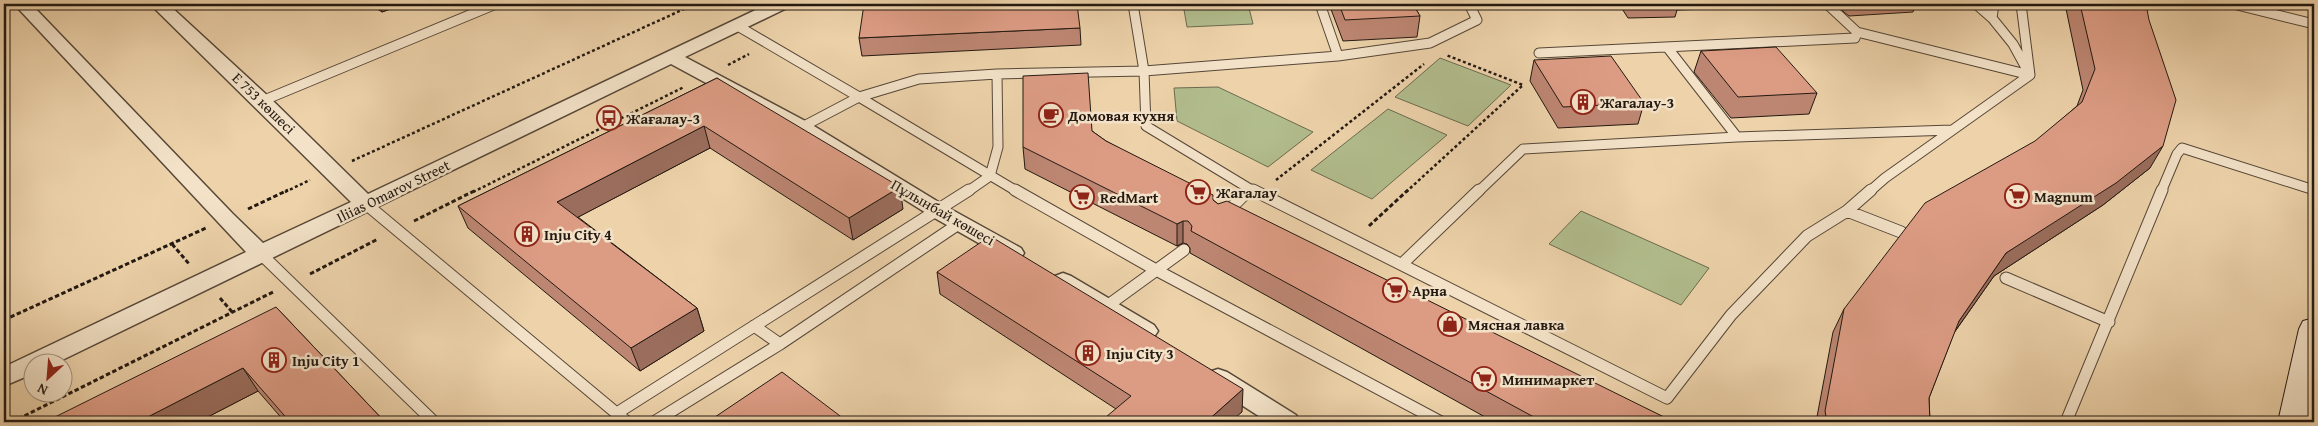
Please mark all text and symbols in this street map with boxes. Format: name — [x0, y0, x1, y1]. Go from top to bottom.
street label: Е 753 көшесі — [228, 67, 300, 139]
building icon: Жагалау-3 — [1570, 89, 1596, 115]
place label: Жагалау-3 — [1599, 92, 1674, 113]
cafe icon: Домовая кухня — [1038, 102, 1064, 128]
bus stop icon: Жағалау-3 — [596, 105, 622, 131]
place label: Домовая кухня — [1067, 105, 1174, 126]
place label: Жағалау-3 — [625, 108, 700, 129]
street label: Iliias Omarov Street — [333, 154, 454, 228]
street label: Пұлынбай көшесі — [887, 174, 999, 250]
supermarket icon: Жагалау — [1185, 179, 1211, 205]
place label: Жагалау — [1215, 182, 1277, 203]
supermarket icon: Magnum — [2004, 183, 2030, 209]
supermarket icon: RedMart — [1069, 184, 1095, 210]
place label: Magnum — [2034, 186, 2093, 207]
place label: RedMart — [1100, 187, 1159, 208]
building icon: Inju City 4 — [514, 221, 540, 247]
place label: Inju City 4 — [544, 224, 612, 245]
supermarket icon: Арна — [1382, 277, 1408, 303]
place label: Арна — [1412, 280, 1447, 301]
shop icon: Мясная лавка — [1437, 311, 1463, 337]
place label: Мясная лавка — [1468, 314, 1565, 335]
building icon: Inju City 3 — [1075, 340, 1101, 366]
place label: Inju City 3 — [1106, 343, 1174, 364]
building icon: Inju City 1 — [261, 347, 287, 373]
place label: Inju City 1 — [292, 350, 360, 371]
north arrow — [22, 354, 72, 404]
supermarket icon: Минимаркет — [1471, 366, 1497, 392]
place label: Минимаркет — [1502, 369, 1595, 390]
text: N — [33, 378, 51, 401]

